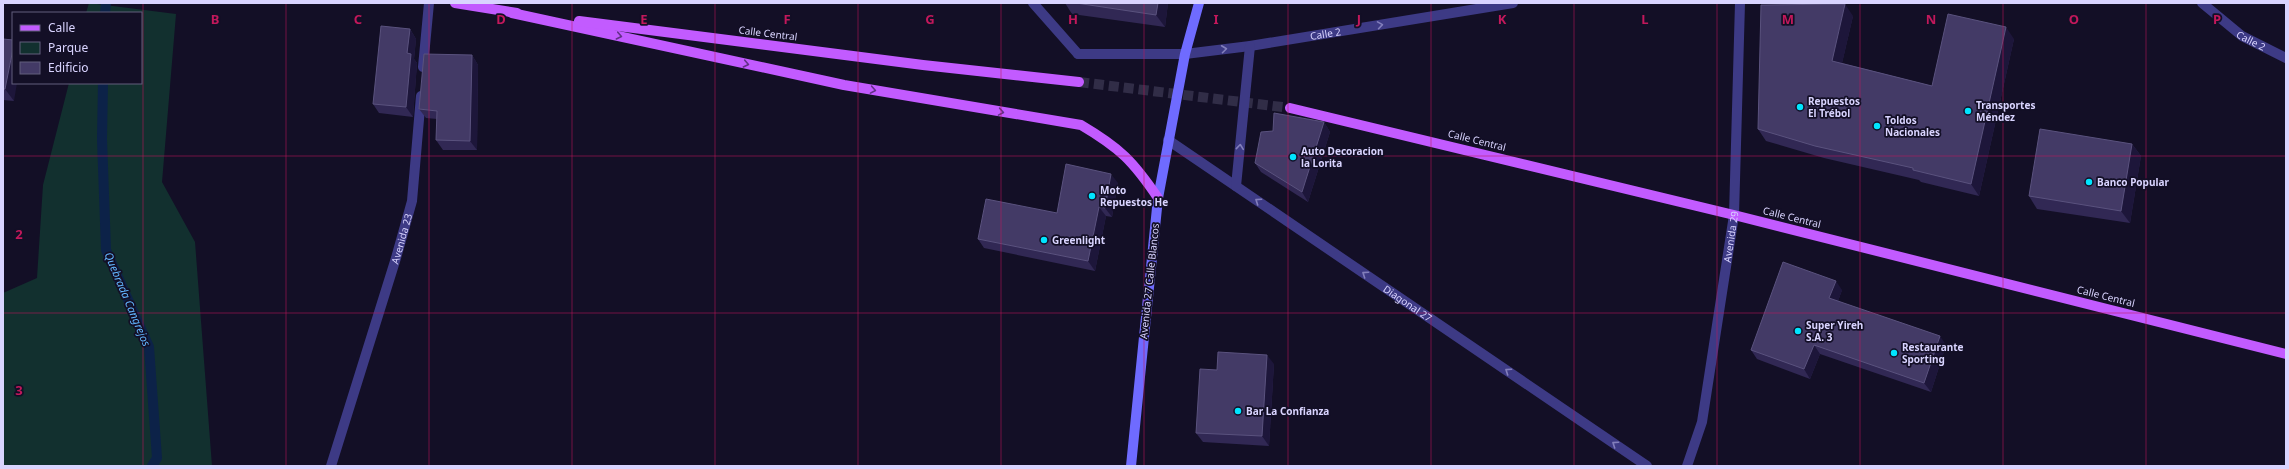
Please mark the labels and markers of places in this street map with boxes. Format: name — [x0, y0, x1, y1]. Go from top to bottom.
place label: Repuestos El Trébol — [1808, 94, 1860, 120]
place label: Transportes Méndez — [1976, 98, 2035, 124]
marker: Repuestos El Trébol — [1795, 102, 1805, 112]
marker: Transportes Méndez — [1963, 106, 1973, 116]
place label: Toldos Nacionales — [1885, 113, 1940, 139]
marker: Toldos Nacionales — [1872, 121, 1882, 131]
place label: Auto Decoracion la Lorita — [1301, 144, 1383, 170]
marker: Auto Decoracion la Lorita — [1288, 152, 1298, 162]
place label: Banco Popular — [2097, 175, 2169, 189]
marker: Banco Popular — [2084, 177, 2094, 187]
place label: Moto Repuestos He — [1100, 183, 1168, 209]
marker: Moto Repuestos He — [1087, 191, 1097, 201]
place label: Greenlight — [1052, 233, 1106, 247]
marker: Greenlight — [1039, 235, 1049, 245]
place label: Super Yireh S.A. 3 — [1806, 318, 1863, 344]
marker: Super Yireh S.A. 3 — [1793, 326, 1803, 336]
place label: Restaurante Sporting — [1902, 340, 1963, 366]
marker: Restaurante Sporting — [1889, 348, 1899, 358]
place label: Bar La Confianza — [1246, 404, 1329, 418]
marker: Bar La Confianza — [1233, 406, 1243, 416]

